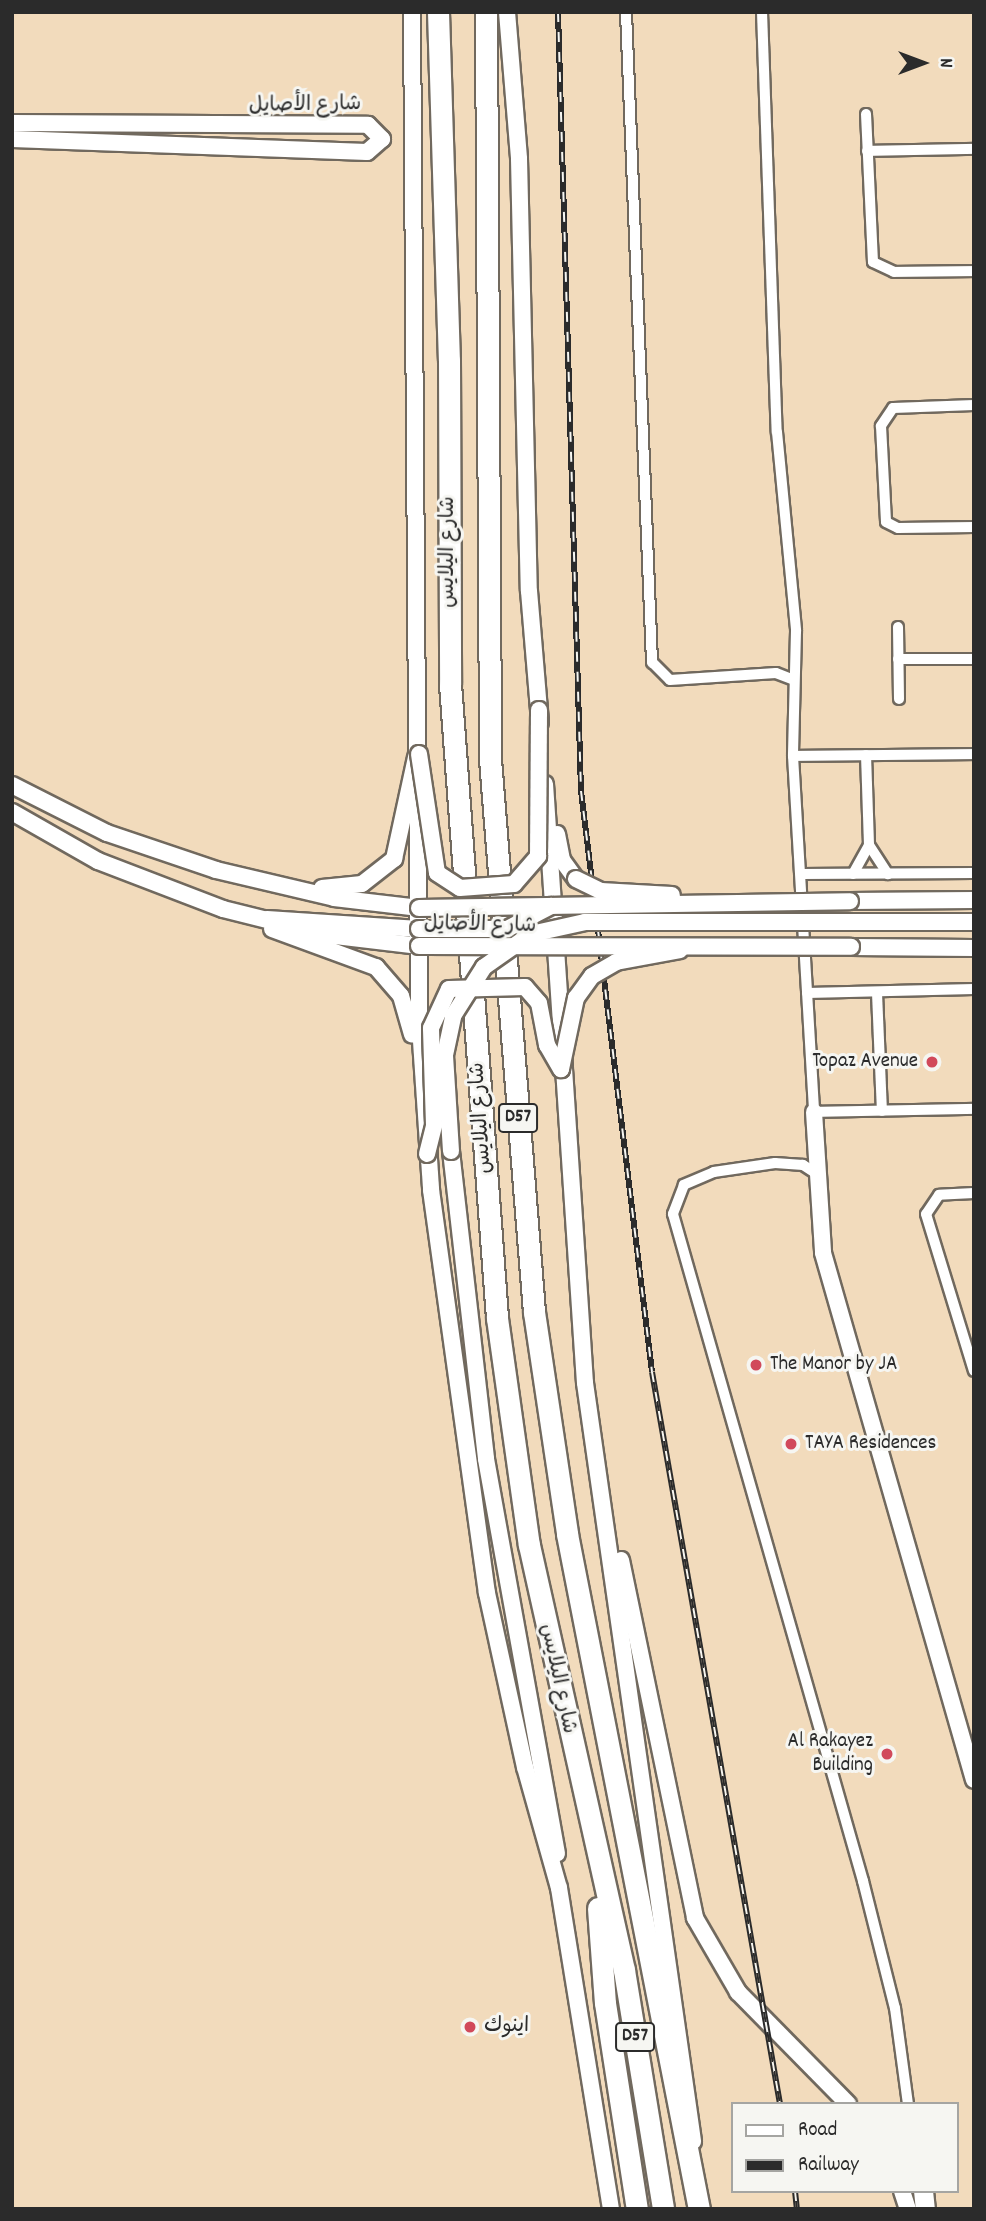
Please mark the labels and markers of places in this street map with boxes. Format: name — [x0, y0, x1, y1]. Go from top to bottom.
place label: Topaz Avenue — [812, 1049, 918, 1075]
marker: Topaz Avenue — [924, 1054, 940, 1070]
place label: The Manor by JA — [770, 1352, 897, 1378]
marker: The Manor by JA — [748, 1357, 764, 1373]
place label: TAYA Residences — [805, 1431, 936, 1457]
marker: TAYA Residences — [783, 1436, 799, 1452]
place label: Al Rakayez Building — [787, 1729, 873, 1779]
marker: Al Rakayez Building — [879, 1746, 895, 1762]
place label: اينوك — [484, 2014, 529, 2040]
marker: اينوك — [462, 2019, 478, 2035]

